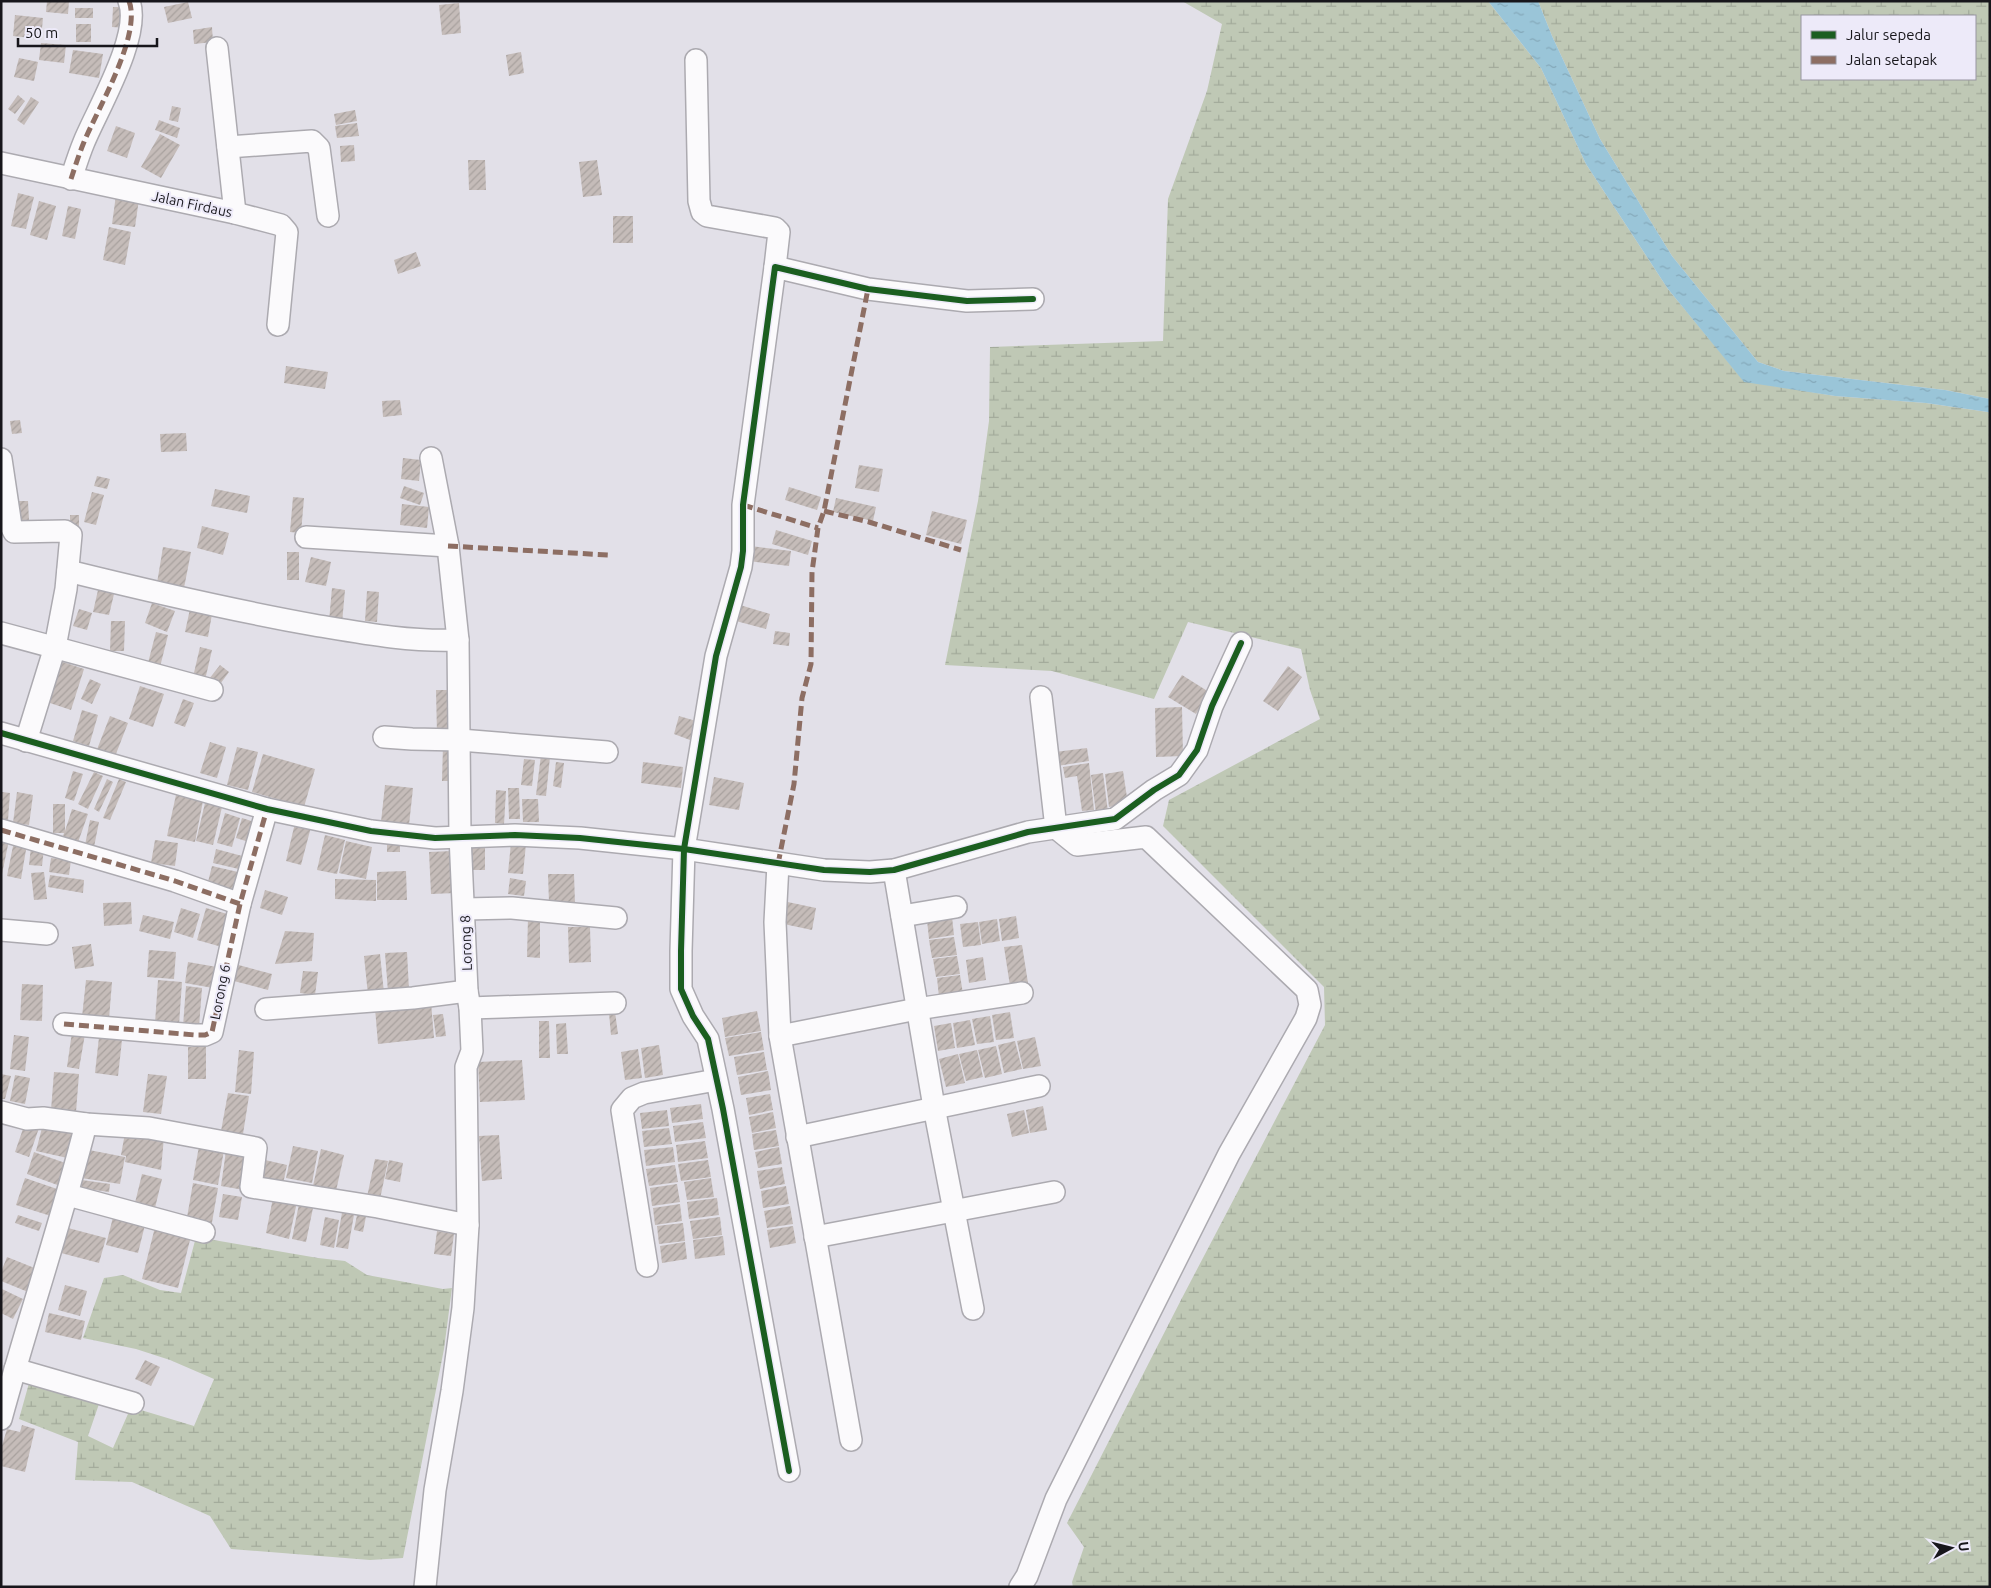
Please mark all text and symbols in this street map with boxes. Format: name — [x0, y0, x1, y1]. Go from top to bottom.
scale bar — [18, 15, 156, 47]
legend — [1801, 15, 1976, 80]
text: 50 m — [25, 24, 58, 41]
text: Jalur sepeda — [1846, 26, 1931, 43]
text: Jalan setapak — [1846, 51, 1938, 68]
street label: Jalan Firdaus — [150, 188, 234, 220]
street label: Lorong 8 — [457, 915, 475, 971]
street label: Lorong 6 — [207, 963, 233, 1021]
north arrow — [1926, 1523, 1976, 1573]
text: U — [1955, 1541, 1972, 1552]

